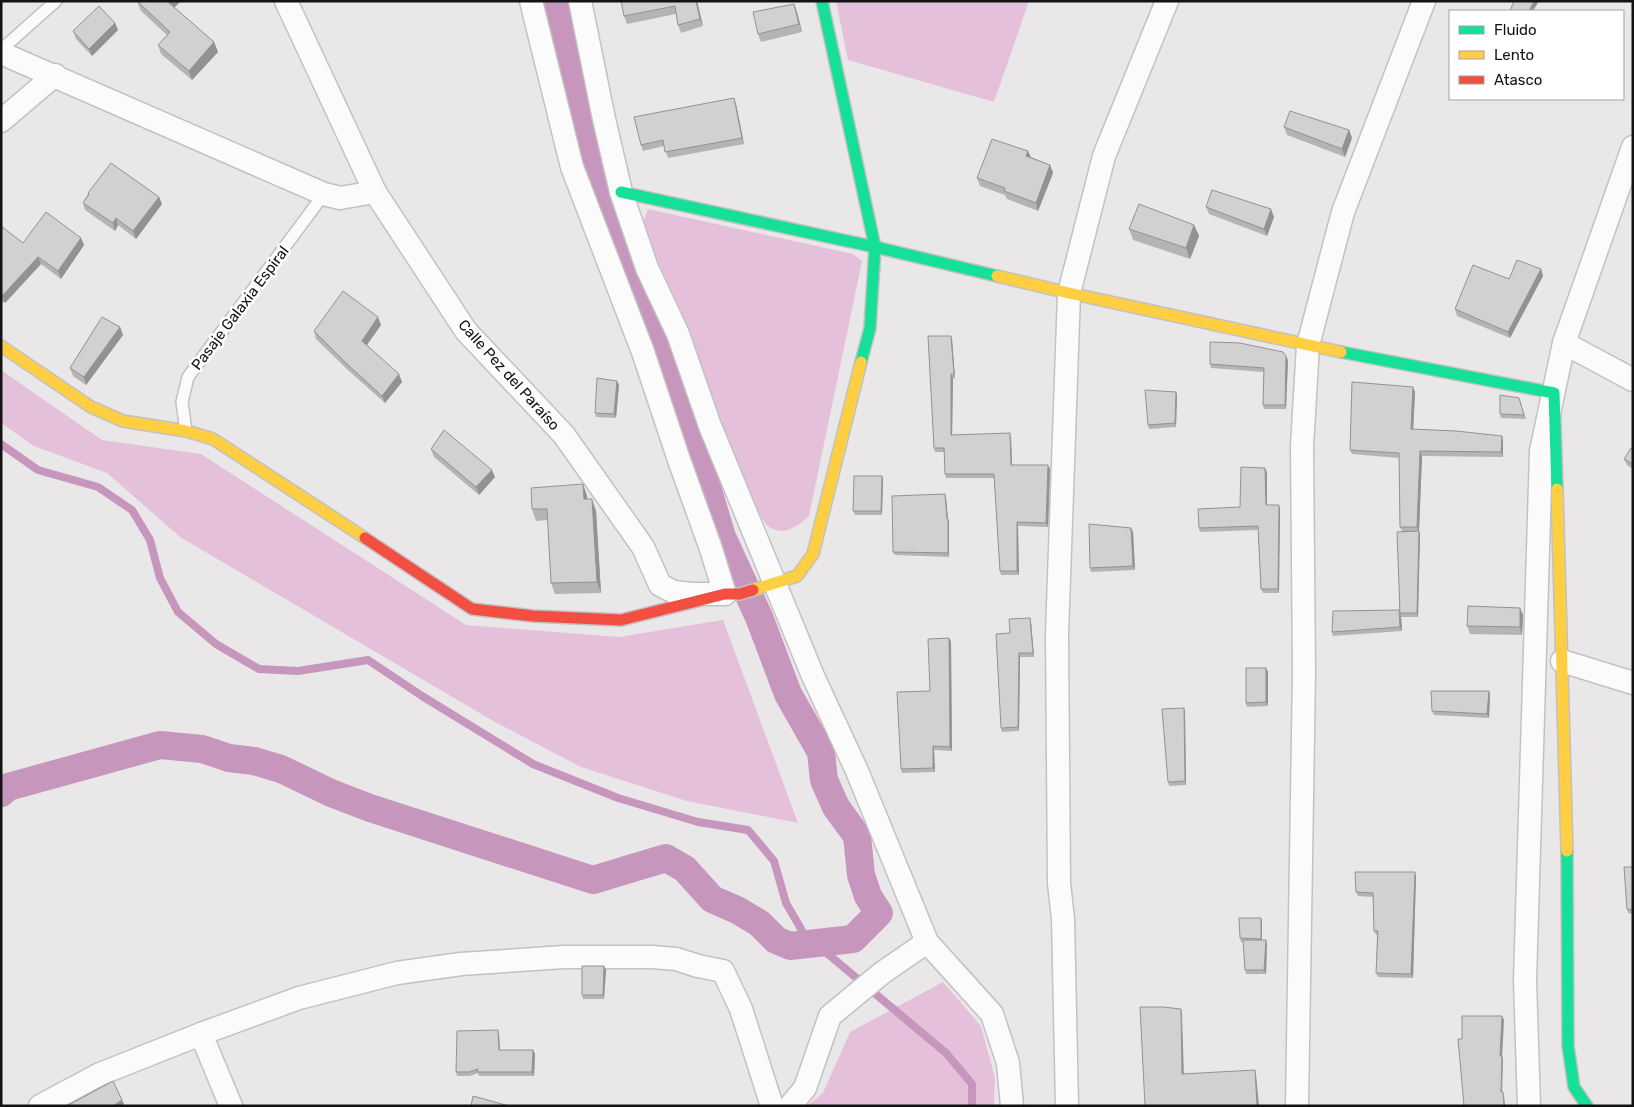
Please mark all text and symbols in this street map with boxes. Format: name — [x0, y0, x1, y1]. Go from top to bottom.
legend — [1449, 10, 1624, 100]
text: Fluido — [1494, 21, 1537, 39]
text: Lento — [1494, 46, 1534, 64]
text: Atasco — [1494, 71, 1542, 89]
street label: Pasaje Galaxia Espiral — [187, 242, 293, 374]
street label: Calle Pez del Paraíso — [454, 316, 564, 434]

